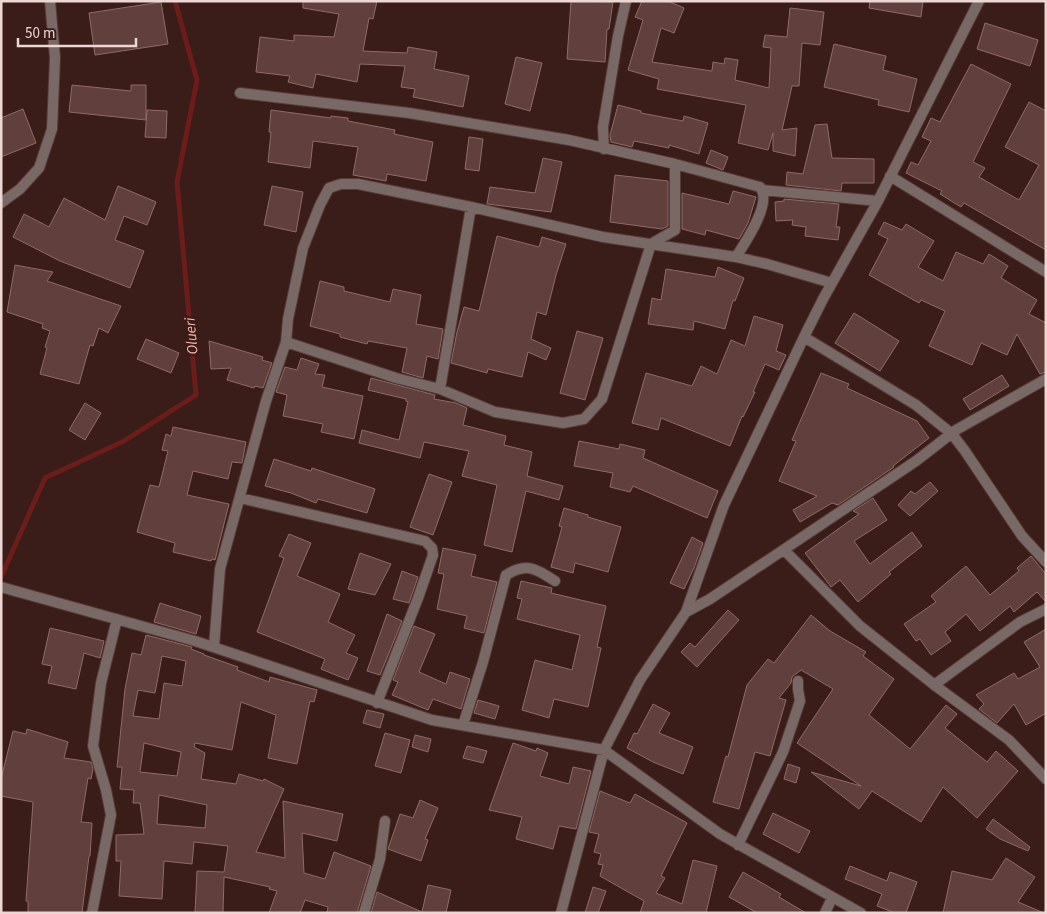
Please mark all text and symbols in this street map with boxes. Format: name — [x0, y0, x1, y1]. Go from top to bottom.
scale bar — [18, 15, 135, 47]
text: 50 m — [25, 23, 55, 44]
water label: Olueri — [179, 316, 204, 355]

